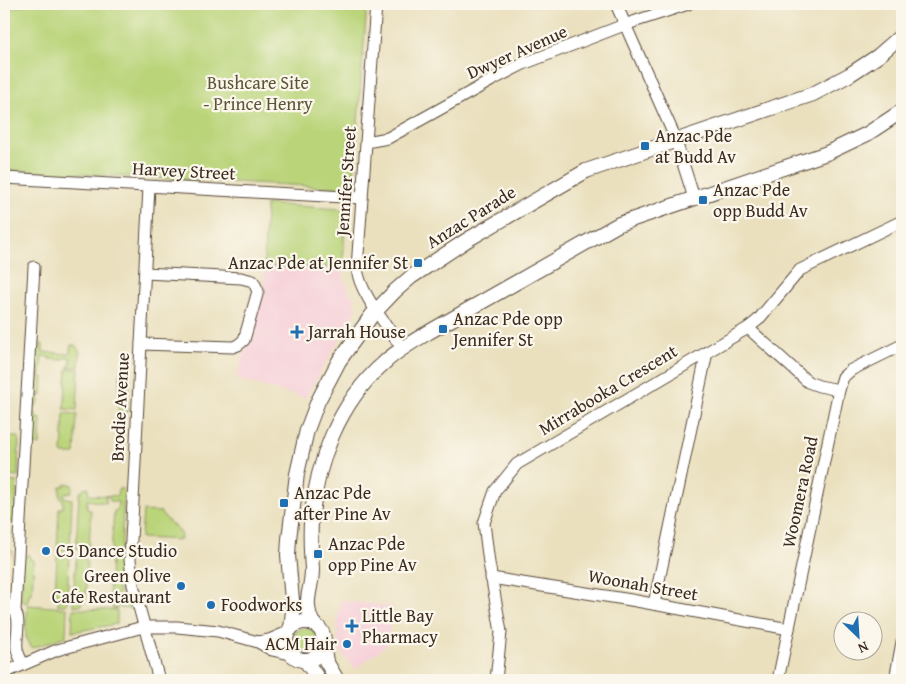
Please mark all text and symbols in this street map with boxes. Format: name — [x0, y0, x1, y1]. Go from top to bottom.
street label: Dwyer Avenue — [462, 17, 571, 86]
park label: Bushcare Site - Prince Henry — [203, 69, 313, 117]
place label: Anzac Pde at Budd Av — [655, 122, 736, 170]
street label: Jennifer Street — [328, 124, 363, 239]
marker: Anzac Pde at Budd Av — [639, 140, 651, 152]
street label: Harvey Street — [132, 154, 237, 187]
place label: Anzac Pde opp Budd Av — [713, 176, 808, 224]
street label: Anzac Parade — [421, 178, 521, 255]
marker: Anzac Pde opp Budd Av — [697, 194, 709, 206]
place label: Anzac Pde at Jennifer St — [228, 249, 409, 276]
marker: Anzac Pde at Jennifer St — [412, 257, 424, 269]
place label: Anzac Pde opp Jennifer St — [451, 305, 563, 353]
place label: Jarrah House — [306, 318, 406, 345]
marker: Anzac Pde opp Jennifer St — [437, 323, 449, 335]
marker: Jarrah House — [290, 325, 304, 339]
street label: Mirrabooka Crescent — [533, 337, 683, 442]
street label: Brodie Avenue — [103, 352, 136, 462]
street label: Woomera Road — [775, 433, 825, 550]
place label: Anzac Pde after Pine Av — [294, 479, 391, 527]
marker: Anzac Pde after Pine Av — [278, 497, 290, 509]
place label: Anzac Pde opp Pine Av — [328, 530, 417, 578]
place label: C5 Dance Studio — [56, 537, 177, 564]
marker: C5 Dance Studio — [40, 545, 52, 557]
marker: Anzac Pde opp Pine Av — [312, 548, 324, 560]
place label: Green Olive Cafe Restaurant — [52, 562, 172, 610]
street label: Woonah Street — [586, 562, 701, 608]
marker: Green Olive Cafe Restaurant — [175, 580, 187, 592]
place label: Foodworks — [221, 591, 302, 618]
marker: Foodworks — [205, 599, 217, 611]
place label: Little Bay Pharmacy — [362, 602, 438, 650]
north arrow — [834, 612, 884, 662]
marker: Little Bay Pharmacy — [346, 620, 358, 632]
place label: ACM Hair — [265, 630, 338, 657]
text: N — [854, 637, 872, 659]
marker: ACM Hair — [341, 638, 353, 650]

